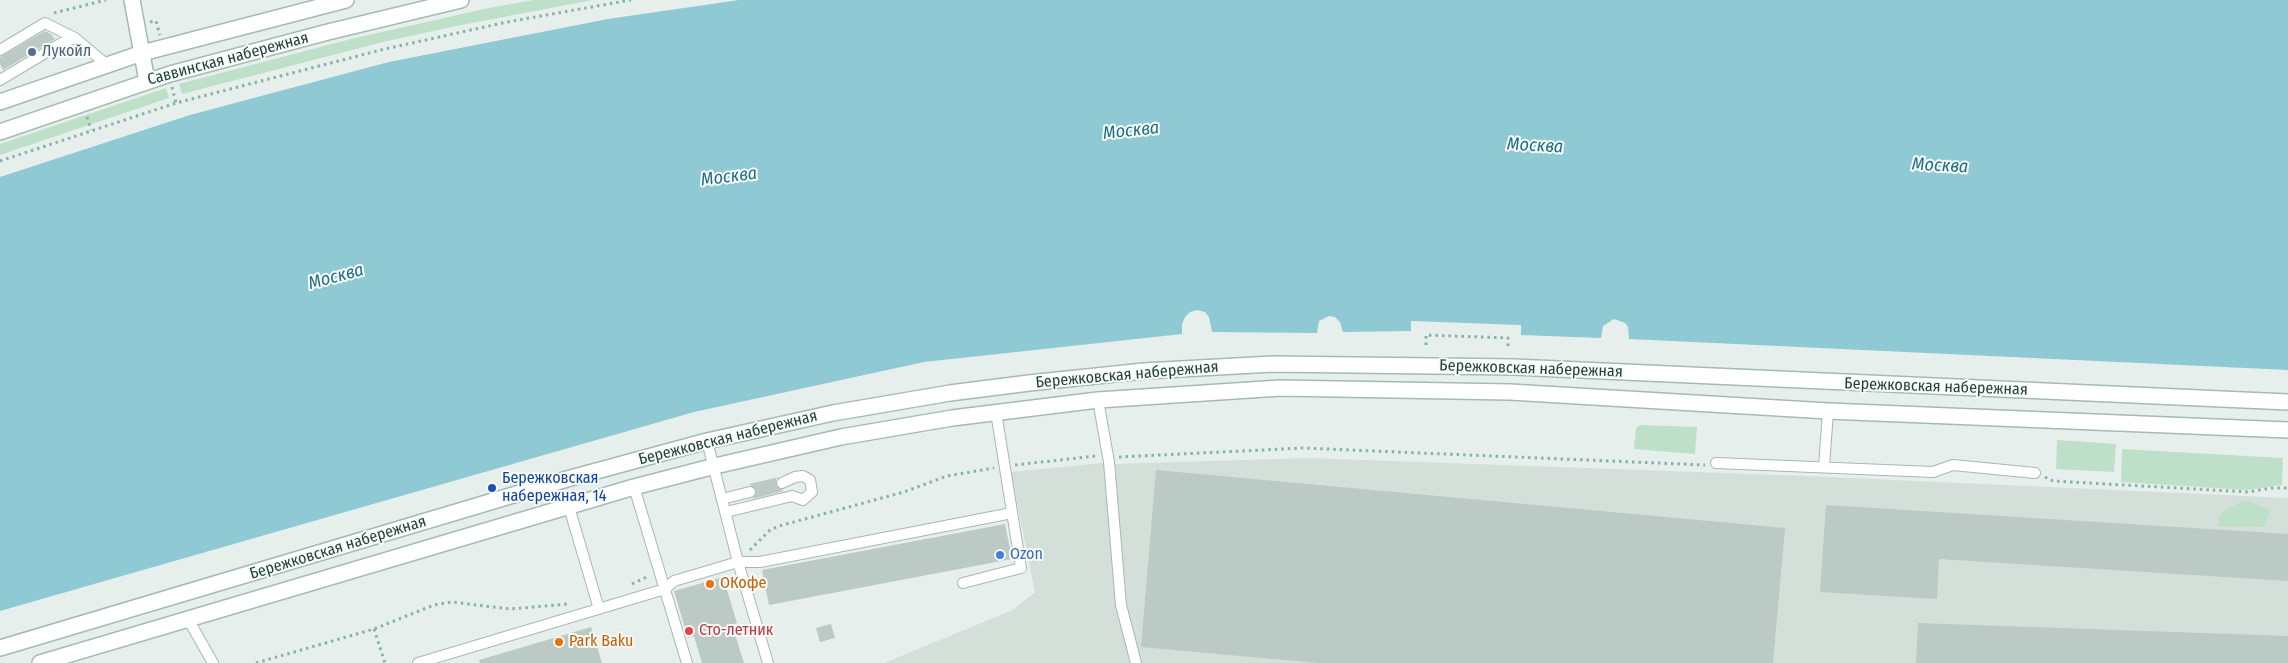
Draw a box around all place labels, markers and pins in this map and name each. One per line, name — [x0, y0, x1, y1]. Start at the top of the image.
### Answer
place label: Лукойл — [42, 42, 91, 62]
marker: Лукойл — [26, 46, 38, 58]
place label: Бережковская набережная, 14 — [502, 469, 606, 507]
marker: Бережковская набережная, 14 — [486, 482, 498, 494]
place label: Ozon — [1010, 545, 1043, 565]
marker: Ozon — [994, 549, 1006, 561]
place label: ОКофе — [720, 574, 766, 594]
marker: ОКофе — [704, 578, 716, 590]
place label: Сто-летник — [699, 621, 773, 641]
marker: Сто-летник — [683, 625, 695, 637]
place label: Park Baku — [569, 632, 633, 652]
marker: Park Baku — [553, 636, 565, 648]

